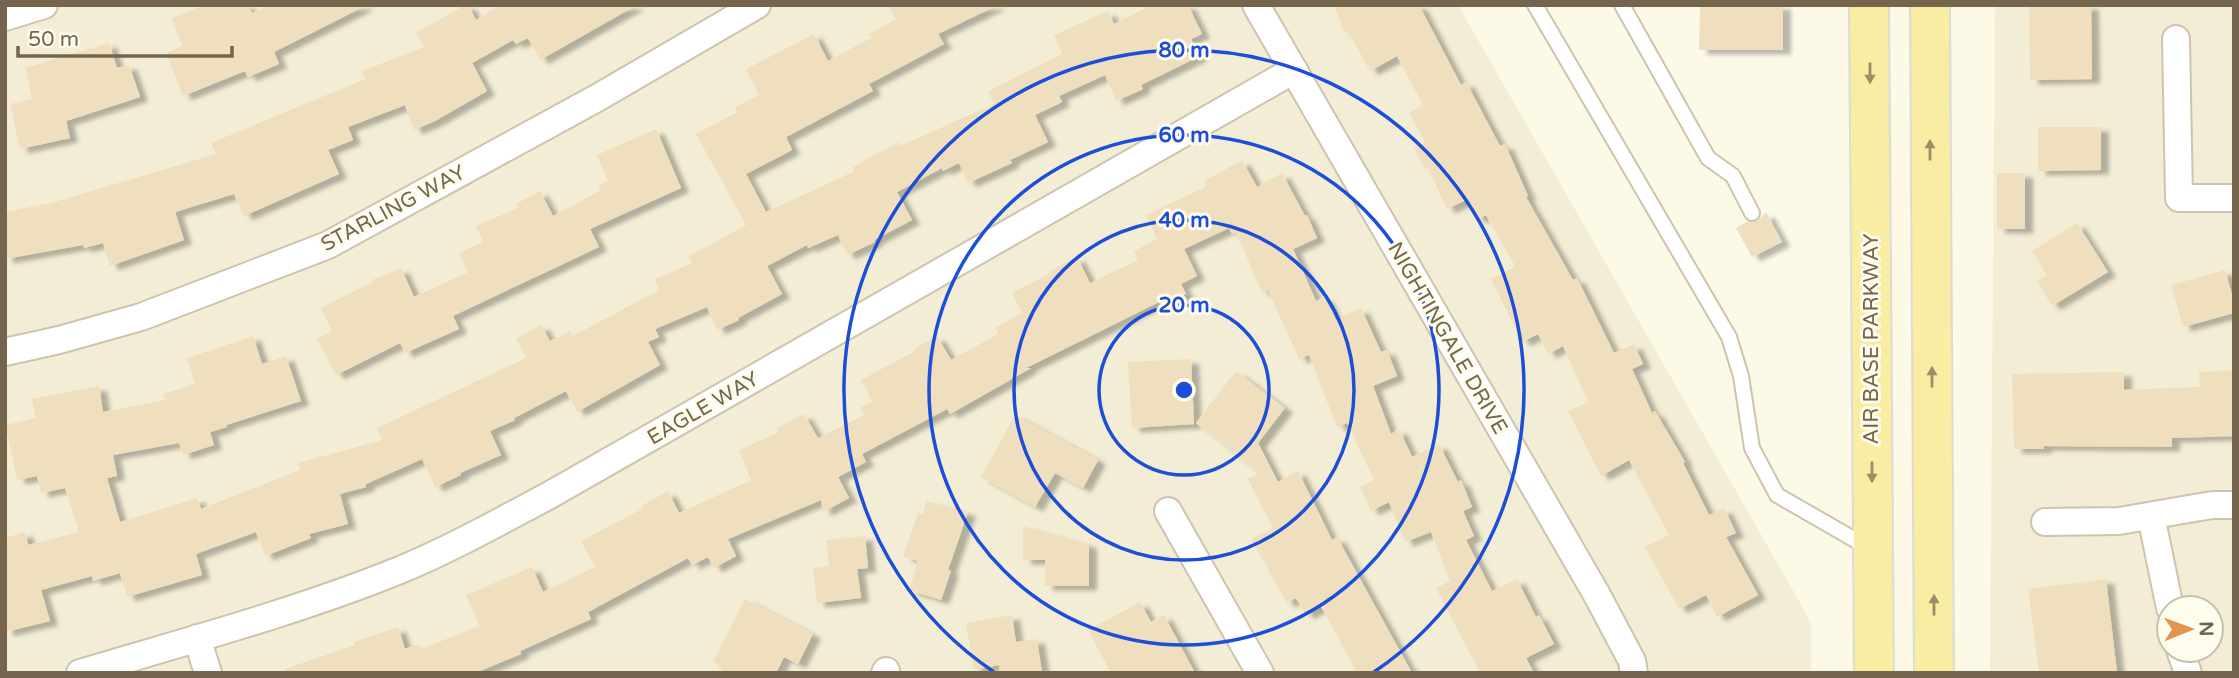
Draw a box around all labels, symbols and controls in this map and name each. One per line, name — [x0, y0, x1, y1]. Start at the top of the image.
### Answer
scale bar — [18, 14, 231, 58]
text: 50 m — [28, 27, 79, 52]
text: 80 m — [1158, 38, 1210, 63]
one-way arrow — [1864, 63, 1875, 85]
text: 60 m — [1158, 123, 1210, 148]
one-way arrow — [1925, 138, 1936, 160]
street label: STARLING WAY — [317, 160, 470, 257]
text: 40 m — [1158, 208, 1210, 233]
street label: AIR BASE PARKWAY — [1859, 233, 1884, 445]
street label: NIGHTINGALE DRIVE — [1382, 238, 1513, 439]
text: 20 m — [1158, 293, 1210, 318]
street label: EAGLE WAY — [643, 366, 763, 450]
one-way arrow — [1926, 366, 1938, 388]
centre of rings — [1172, 378, 1196, 402]
one-way arrow — [1867, 462, 1878, 484]
one-way arrow — [1928, 593, 1939, 615]
north arrow — [2155, 594, 2225, 664]
text: N — [2195, 621, 2217, 637]

